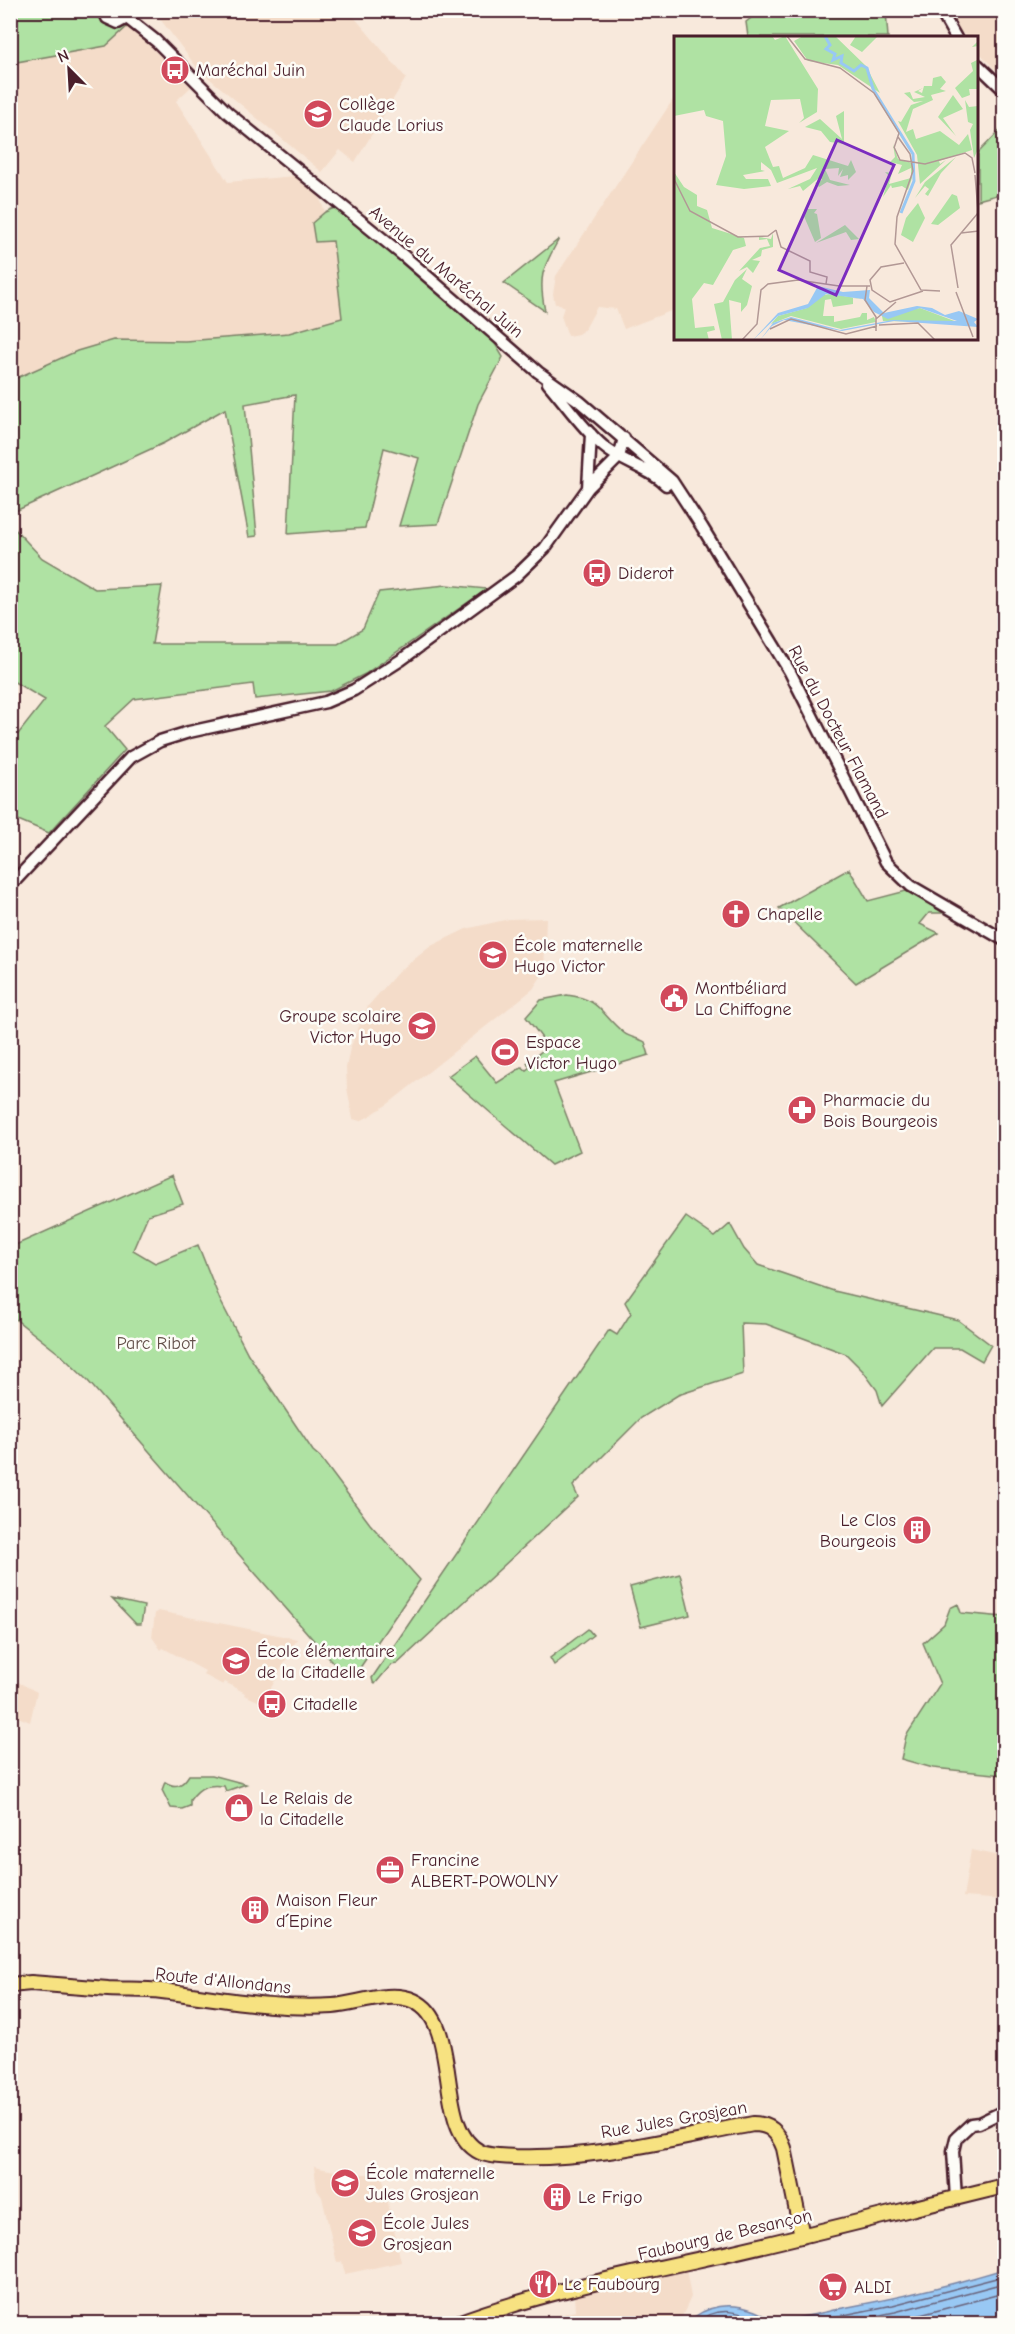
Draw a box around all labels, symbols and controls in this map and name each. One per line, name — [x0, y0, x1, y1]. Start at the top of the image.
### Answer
inset map — [674, 36, 979, 340]
north arrow — [39, 39, 99, 99]
text: N — [55, 46, 72, 67]
bus stop icon: Maréchal Juin — [159, 54, 191, 86]
place label: Maréchal Juin — [196, 60, 305, 81]
place label: Collège Claude Lorius — [339, 94, 443, 136]
school or university icon: Collège Claude Lorius — [302, 98, 334, 130]
street label: Avenue du Maréchal Juin — [365, 201, 527, 343]
bus stop icon: Diderot — [581, 557, 613, 589]
place label: Diderot — [618, 563, 674, 584]
street label: Rue du Docteur Flamand — [784, 642, 892, 822]
church icon: Chapelle — [720, 898, 752, 930]
place label: Chapelle — [757, 904, 822, 925]
place label: École maternelle Hugo Victor — [514, 934, 643, 977]
school or university icon: École maternelle Hugo Victor — [477, 939, 509, 971]
place label: Montbéliard La Chiffogne — [695, 978, 792, 1020]
public building icon: Montbéliard La Chiffogne — [658, 982, 690, 1014]
place label: Groupe scolaire Victor Hugo — [279, 1006, 401, 1048]
school or university icon: Groupe scolaire Victor Hugo — [406, 1010, 438, 1042]
place label: Espace Victor Hugo — [526, 1032, 617, 1074]
sports icon: Espace Victor Hugo — [489, 1036, 521, 1068]
place label: Pharmacie du Bois Bourgeois — [823, 1090, 937, 1132]
pharmacy icon: Pharmacie du Bois Bourgeois — [786, 1094, 818, 1126]
park label: Parc Ribot — [117, 1333, 196, 1354]
place label: Le Clos Bourgeois — [820, 1510, 896, 1552]
building icon: Le Clos Bourgeois — [901, 1514, 933, 1546]
place label: École élémentaire de la Citadelle — [257, 1640, 395, 1683]
school or university icon: École élémentaire de la Citadelle — [220, 1645, 252, 1677]
bus stop icon: Citadelle — [256, 1688, 288, 1720]
place label: Citadelle — [293, 1694, 358, 1715]
place label: Le Relais de la Citadelle — [260, 1788, 353, 1830]
shop icon: Le Relais de la Citadelle — [223, 1792, 255, 1824]
place label: Francine ALBERT-POWOLNY — [411, 1850, 558, 1892]
office icon: Francine ALBERT-POWOLNY — [374, 1854, 406, 1886]
place label: Maison Fleur d´Epine — [276, 1890, 378, 1932]
building icon: Maison Fleur d´Epine — [239, 1894, 271, 1926]
street label: Route d'Allondans — [154, 1963, 292, 1999]
street label: Rue Jules Grosjean — [599, 2097, 749, 2143]
place label: École maternelle Jules Grosjean — [366, 2162, 495, 2205]
school or university icon: École maternelle Jules Grosjean — [329, 2167, 361, 2199]
building icon: Le Frigo — [541, 2181, 573, 2213]
place label: Le Frigo — [578, 2187, 642, 2208]
street label: Faubourg de Besançon — [636, 2205, 814, 2265]
place label: École Jules Grosjean — [383, 2212, 469, 2255]
school or university icon: École Jules Grosjean — [346, 2217, 378, 2249]
restaurant icon: Le Faubourg — [527, 2268, 559, 2300]
supermarket icon: ALDI — [817, 2271, 849, 2303]
place label: Le Faubourg — [564, 2274, 660, 2295]
place label: ALDI — [854, 2277, 891, 2298]

